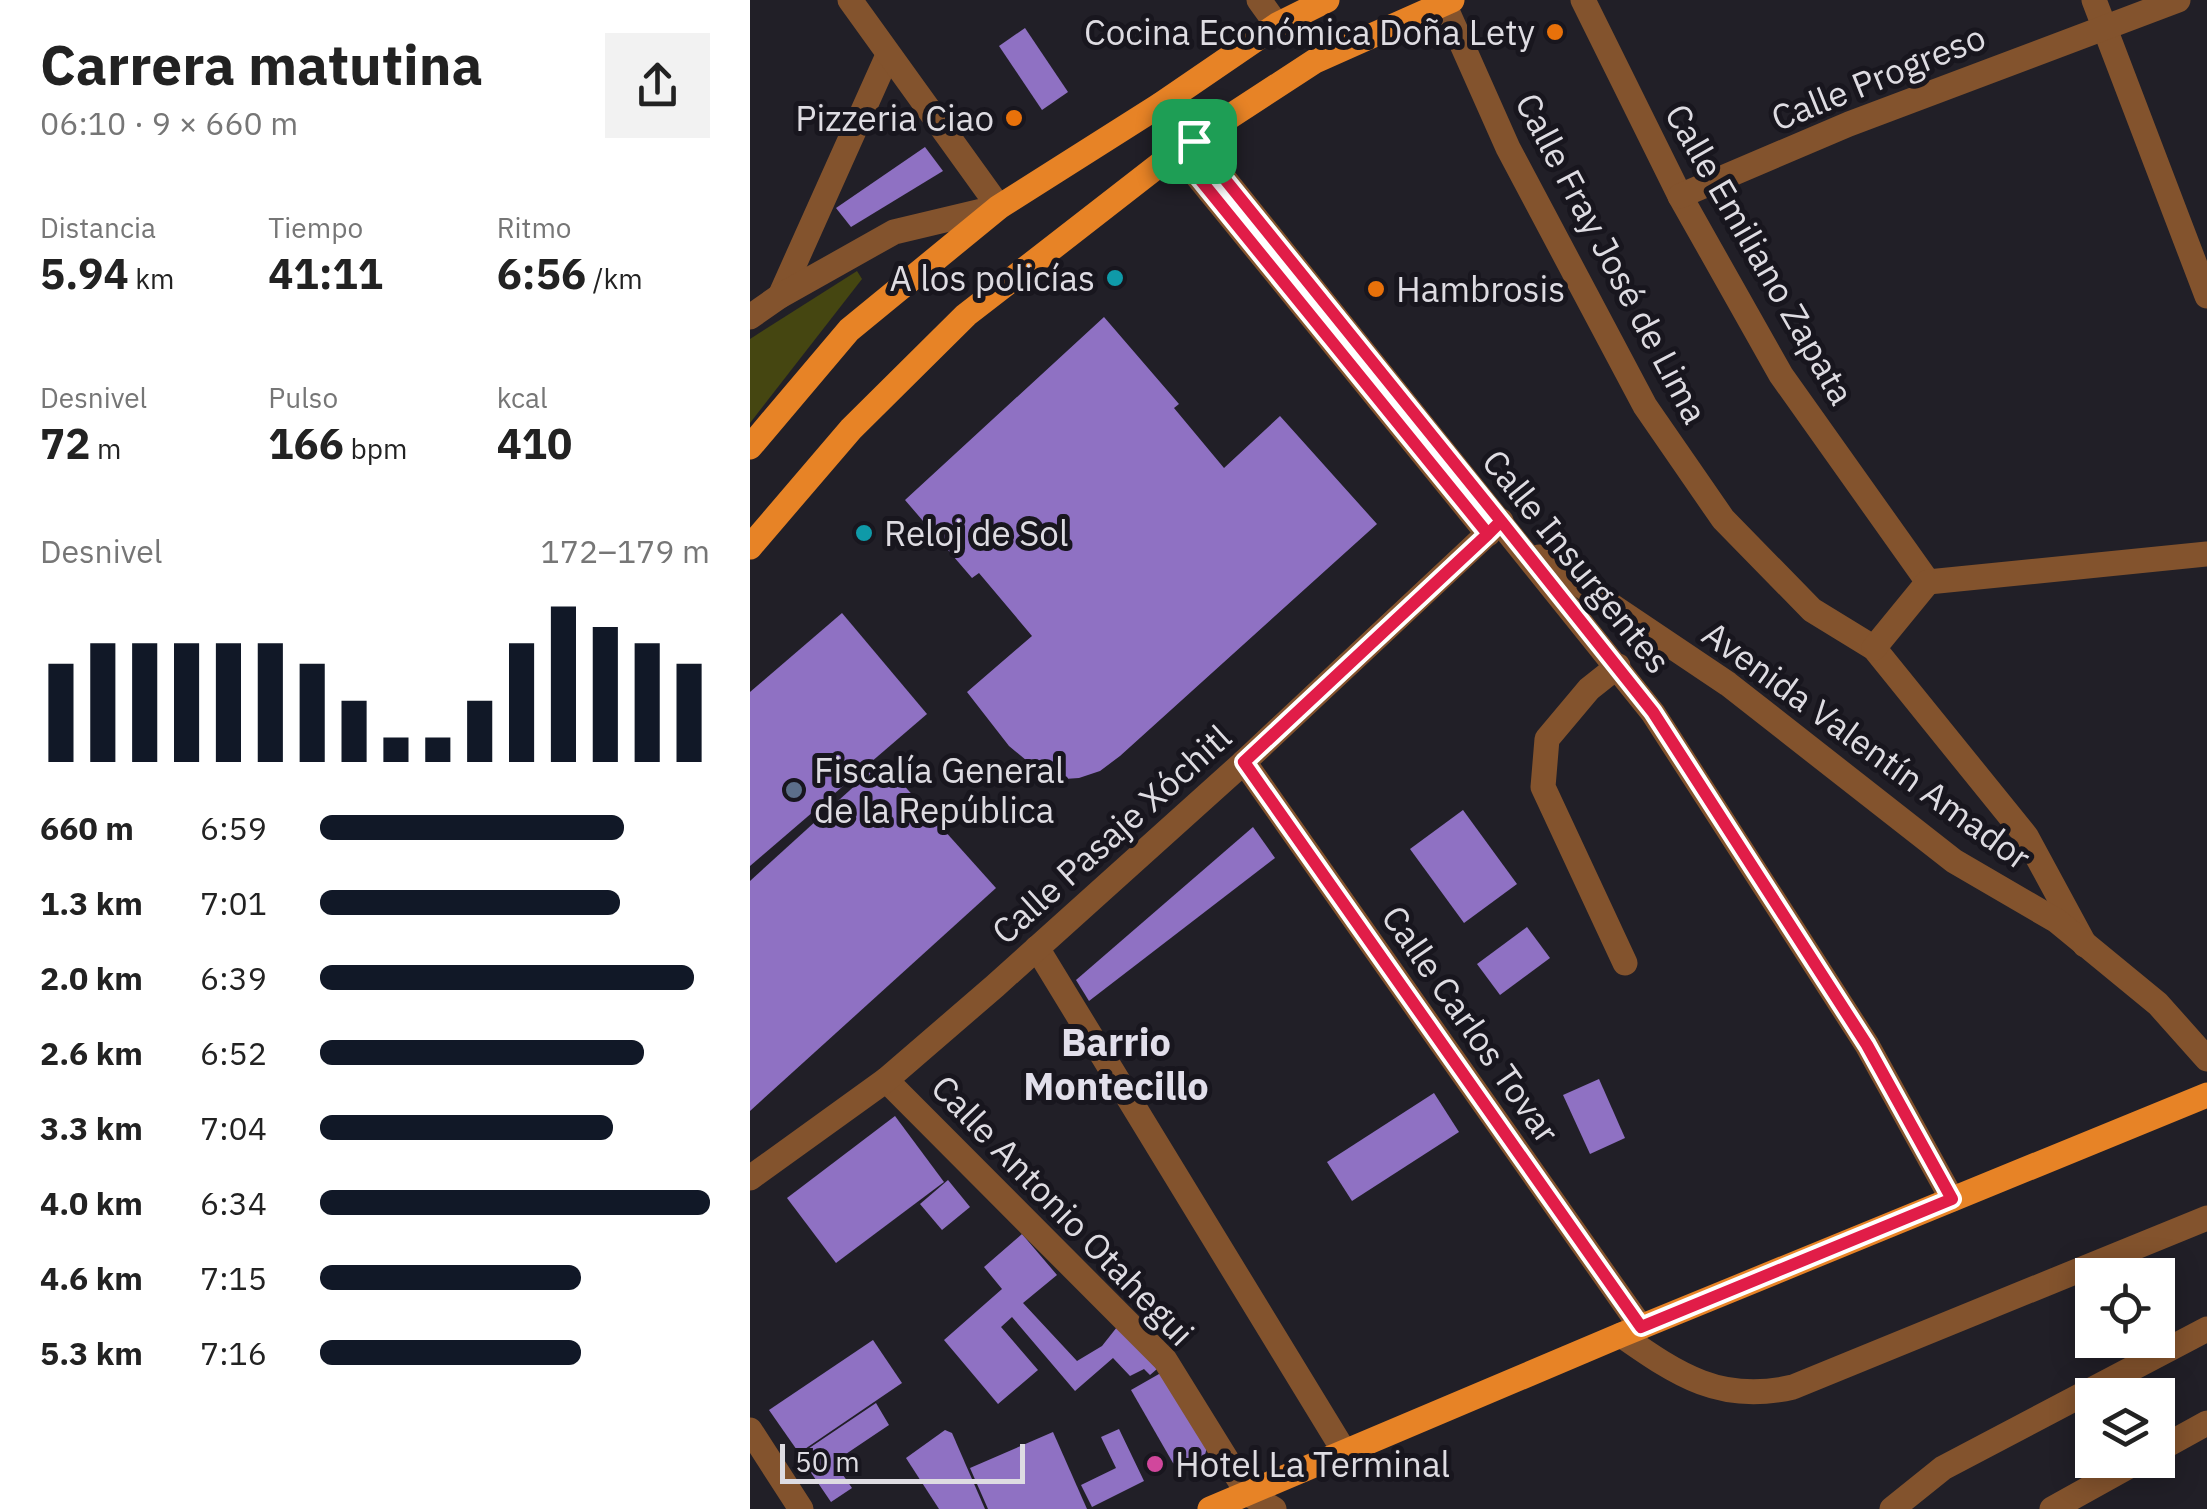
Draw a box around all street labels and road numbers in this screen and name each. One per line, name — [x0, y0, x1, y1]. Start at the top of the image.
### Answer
street label: Calle Progreso — [1764, 13, 1992, 141]
street label: Calle Fray José de Lima — [1505, 85, 1719, 431]
street label: Calle Emiliano Zapata — [1655, 95, 1865, 413]
street label: Calle Insurgentes — [1472, 440, 1682, 682]
street label: Avenida Valentín Amador — [1694, 610, 2040, 880]
street label: Calle Pasaje Xóchitl — [982, 714, 1240, 954]
street label: Calle Carlos Tovar — [1372, 896, 1570, 1152]
street label: Calle Antonio Otahegui — [922, 1065, 1204, 1355]

